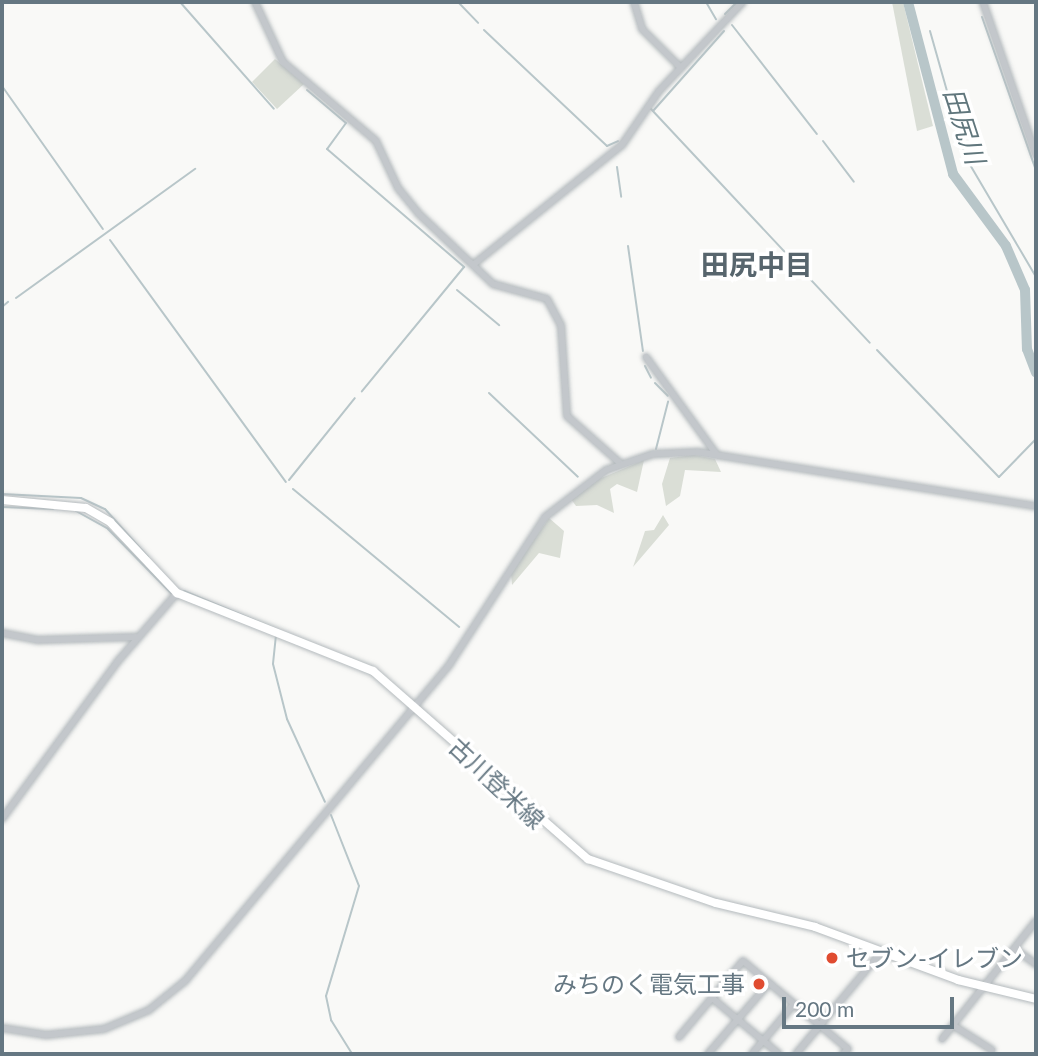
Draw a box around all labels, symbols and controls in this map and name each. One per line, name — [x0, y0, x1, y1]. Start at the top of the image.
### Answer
water label: 田尻川 — [937, 84, 991, 168]
district label: 田尻中目 — [701, 247, 813, 281]
street label: 古川登米線 — [443, 732, 551, 834]
place label: セブン-イレブン — [846, 944, 1023, 972]
marker: セブン-イレブン — [824, 950, 840, 966]
place label: みちのく電気工事 — [553, 970, 745, 998]
marker: みちのく電気工事 — [751, 976, 767, 992]
scale bar — [786, 982, 958, 1026]
text: 200 m — [795, 996, 854, 1021]

